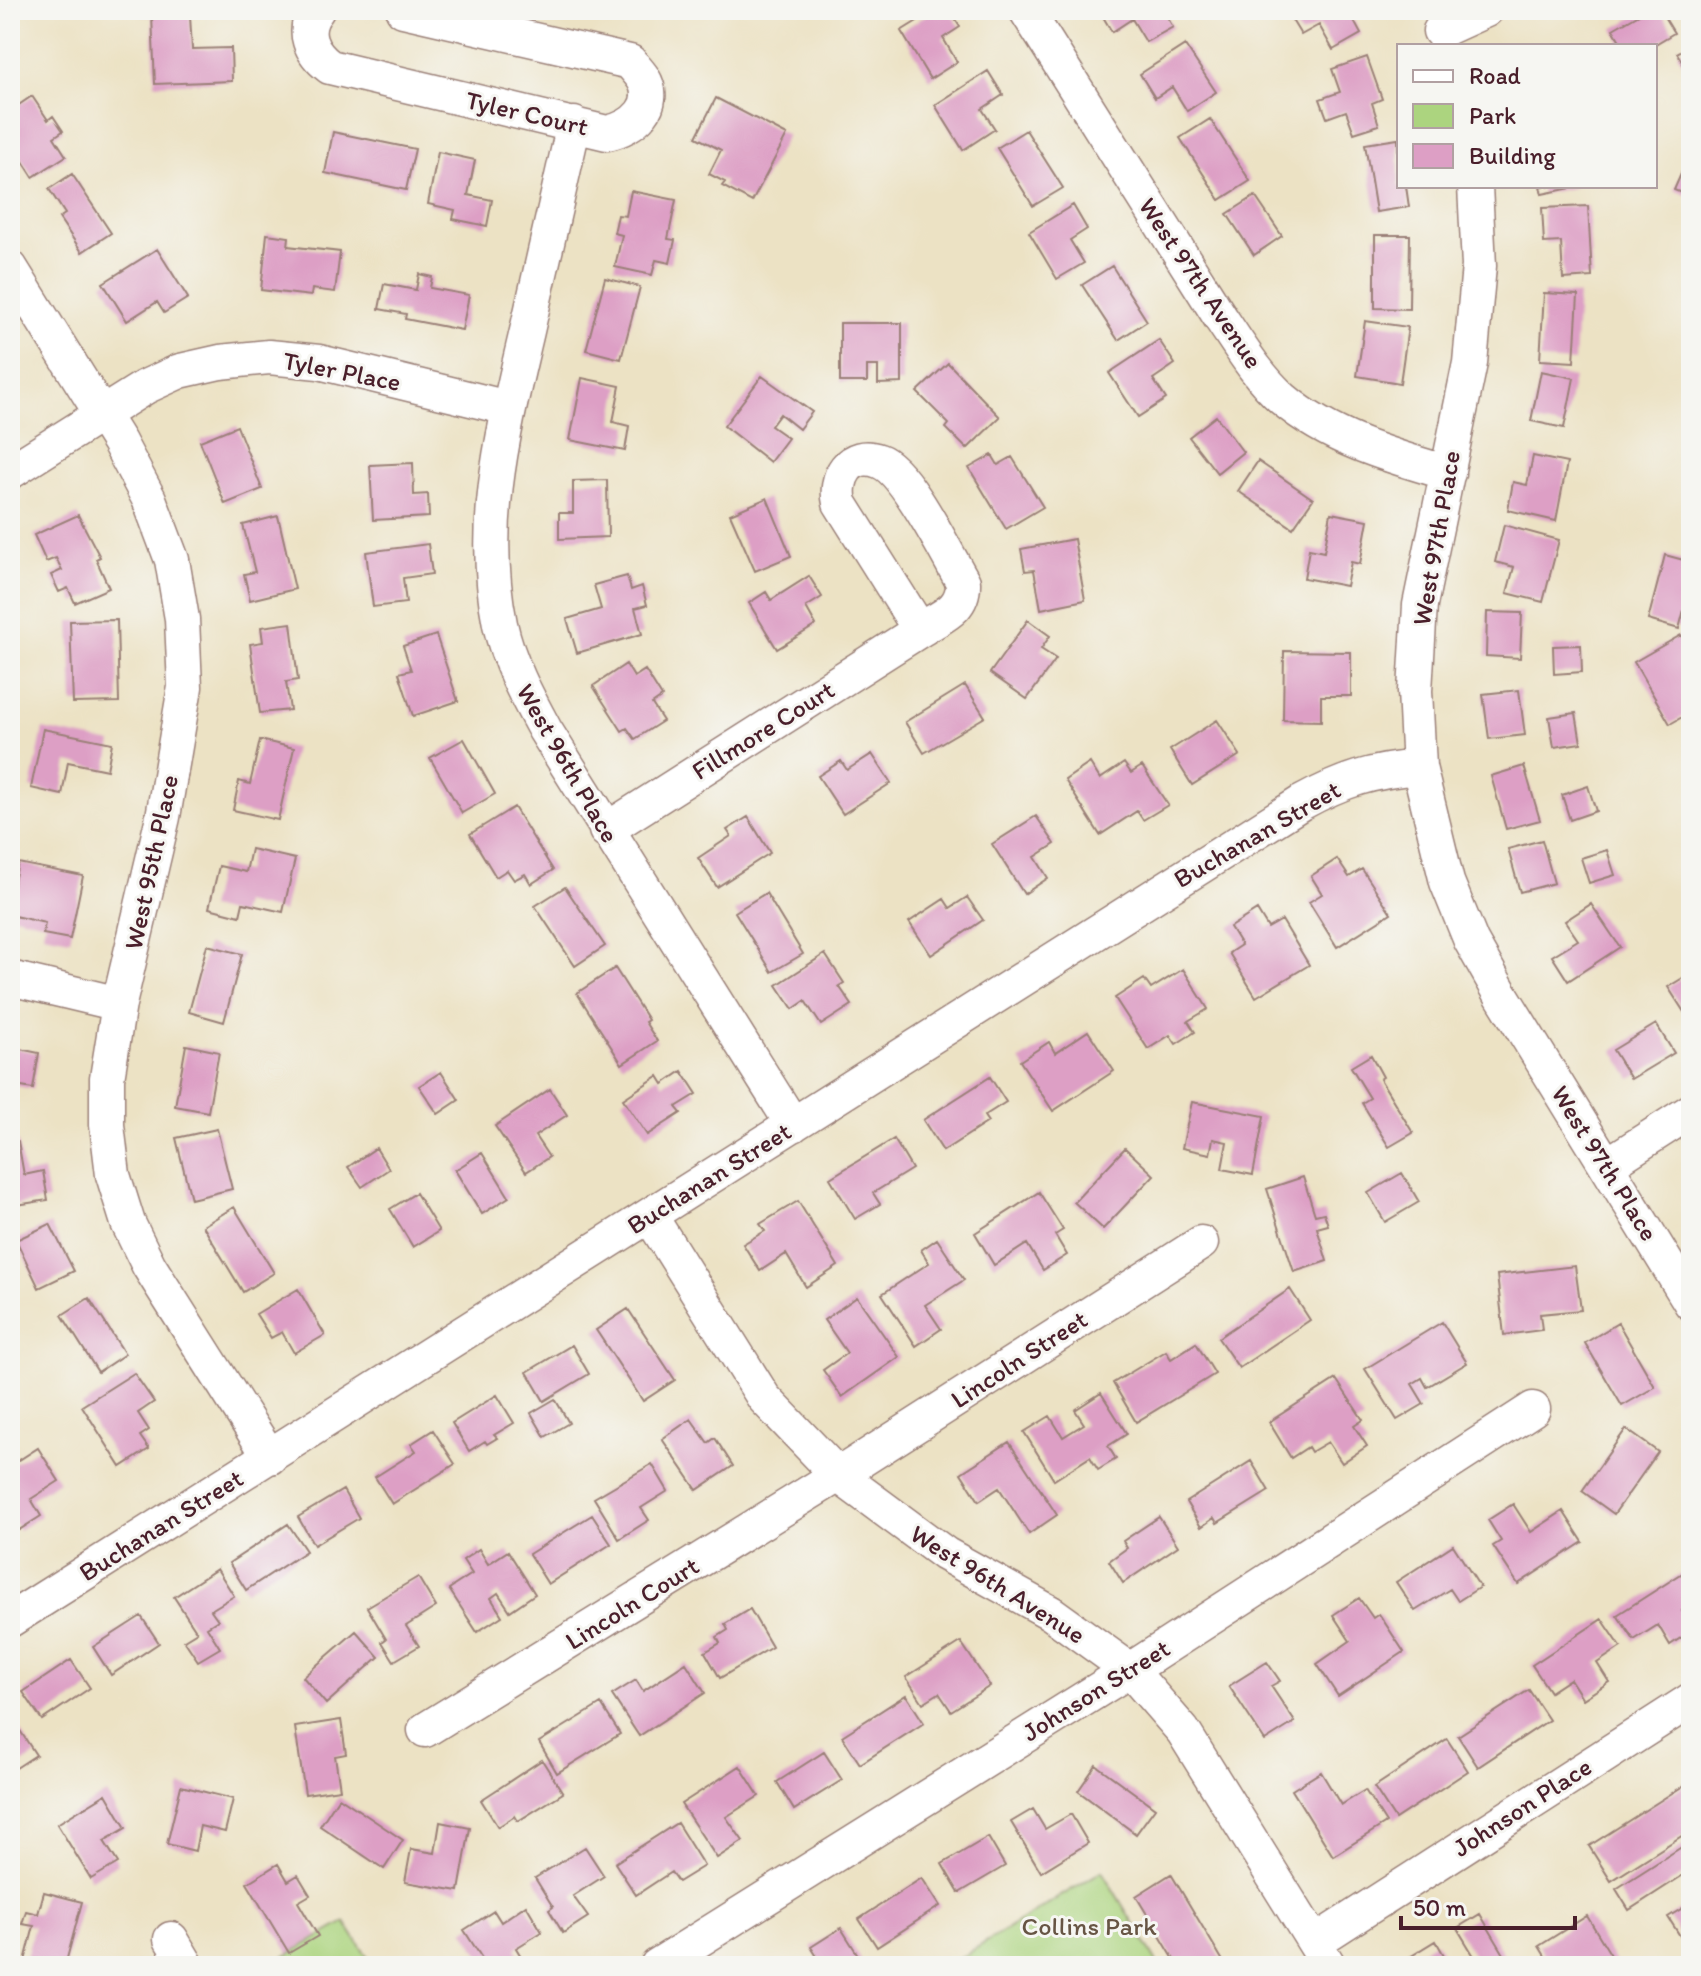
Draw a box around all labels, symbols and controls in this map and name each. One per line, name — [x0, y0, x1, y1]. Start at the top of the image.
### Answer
legend — [1397, 44, 1657, 188]
text: Road — [1469, 61, 1521, 90]
street label: Tyler Court — [463, 83, 592, 143]
text: Park — [1469, 101, 1516, 130]
text: Building — [1469, 141, 1556, 170]
street label: West 97th Avenue — [1132, 191, 1270, 375]
street label: Tyler Place — [280, 344, 404, 398]
street label: West 97th Place — [1405, 448, 1467, 628]
street label: Fillmore Court — [686, 673, 840, 787]
street label: West 96th Place — [510, 678, 626, 848]
street label: West 95th Place — [117, 772, 185, 952]
street label: Buchanan Street — [1168, 773, 1346, 895]
street label: West 97th Place — [1544, 1079, 1666, 1247]
street label: Buchanan Street — [621, 1115, 797, 1241]
street label: Lincoln Street — [945, 1303, 1094, 1415]
street label: Buchanan Street — [73, 1462, 249, 1588]
street label: West 96th Avenue — [905, 1517, 1091, 1651]
street label: Lincoln Court — [559, 1549, 705, 1657]
street label: Johnson Street — [1016, 1632, 1176, 1748]
street label: Johnson Place — [1447, 1750, 1597, 1864]
scale bar — [1401, 1880, 1575, 1930]
text: 50 m — [1413, 1893, 1466, 1922]
park label: Collins Park — [1021, 1910, 1157, 1942]

